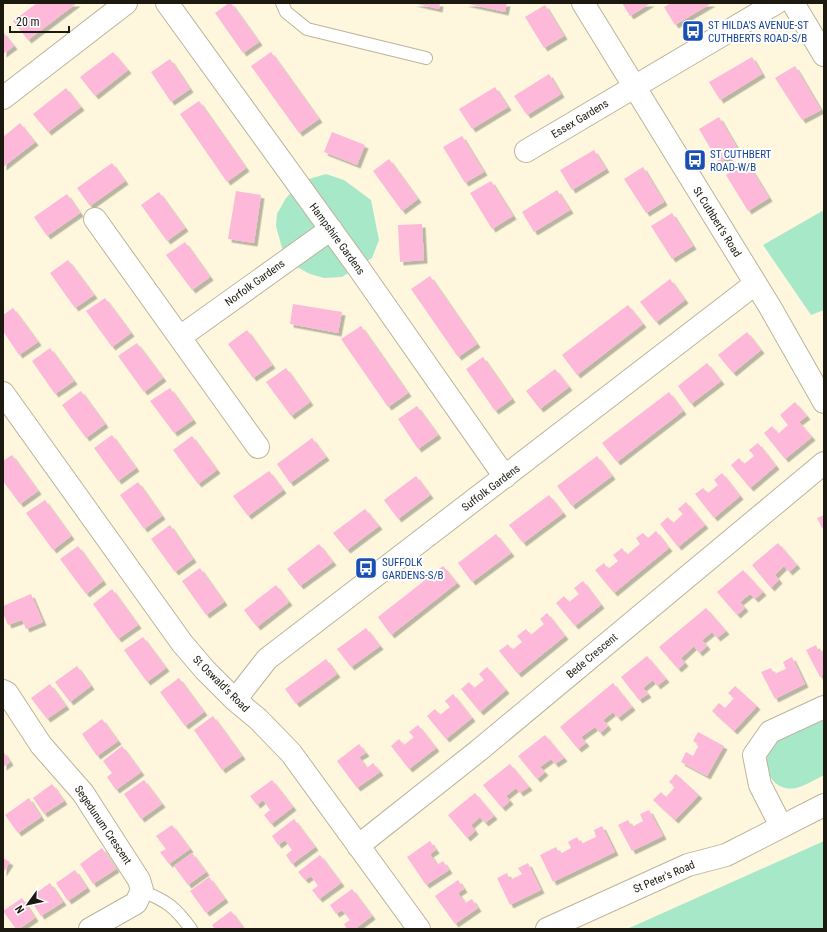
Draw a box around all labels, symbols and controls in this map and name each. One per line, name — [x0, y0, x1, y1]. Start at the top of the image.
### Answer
scale bar — [10, 8, 69, 34]
text: 20 m — [16, 15, 40, 29]
bus stop icon: ST HILDA'S AVENUE-ST CUTHBERTS ROAD-S/B — [680, 18, 706, 44]
place label: ST HILDA'S AVENUE-ST CUTHBERTS ROAD-S/B — [708, 19, 809, 45]
street label: Essex Gardens — [549, 97, 611, 141]
bus stop icon: ST CUTHBERT ROAD-W/B — [682, 147, 708, 173]
place label: ST CUTHBERT ROAD-W/B — [710, 148, 772, 174]
street label: St Cuthbert's Road — [690, 185, 744, 259]
street label: Hampshire Gardens — [307, 201, 367, 277]
street label: Norfolk Gardens — [223, 257, 287, 309]
street label: Suffolk Gardens — [459, 462, 523, 514]
bus stop icon: SUFFOLK GARDENS-S/B — [353, 555, 379, 581]
place label: SUFFOLK GARDENS-S/B — [382, 556, 443, 582]
street label: Bede Crescent — [564, 631, 620, 681]
street label: St Oswald's Road — [190, 653, 252, 715]
street label: Segedunum Crescent — [72, 783, 134, 867]
street label: St Peter's Road — [631, 858, 697, 896]
north arrow — [8, 884, 48, 924]
text: N — [13, 903, 27, 916]

